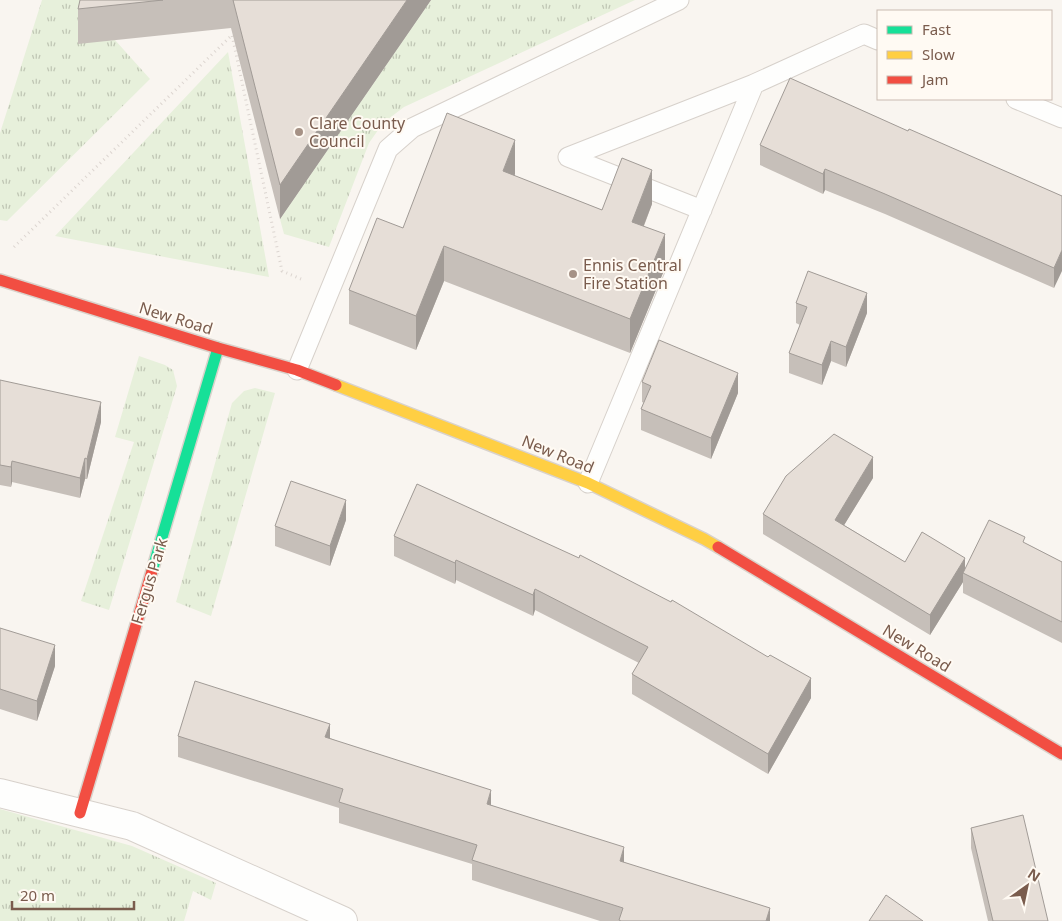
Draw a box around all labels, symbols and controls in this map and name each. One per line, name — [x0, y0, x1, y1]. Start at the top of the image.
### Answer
legend — [877, 10, 1052, 100]
text: Fast — [922, 19, 951, 39]
text: Slow — [922, 44, 955, 64]
text: Jam — [920, 69, 949, 89]
place label: Clare County Council — [309, 112, 406, 152]
marker: Clare County Council — [293, 126, 305, 138]
place label: Ennis Central Fire Station — [583, 254, 682, 294]
marker: Ennis Central Fire Station — [567, 268, 579, 280]
street label: New Road — [136, 296, 216, 340]
street label: New Road — [519, 430, 597, 478]
street label: Fergus Park — [125, 535, 173, 627]
street label: New Road — [879, 619, 955, 677]
north arrow — [1002, 861, 1052, 911]
text: N — [1024, 864, 1044, 886]
scale bar — [12, 878, 135, 910]
text: 20 m — [20, 885, 55, 905]

